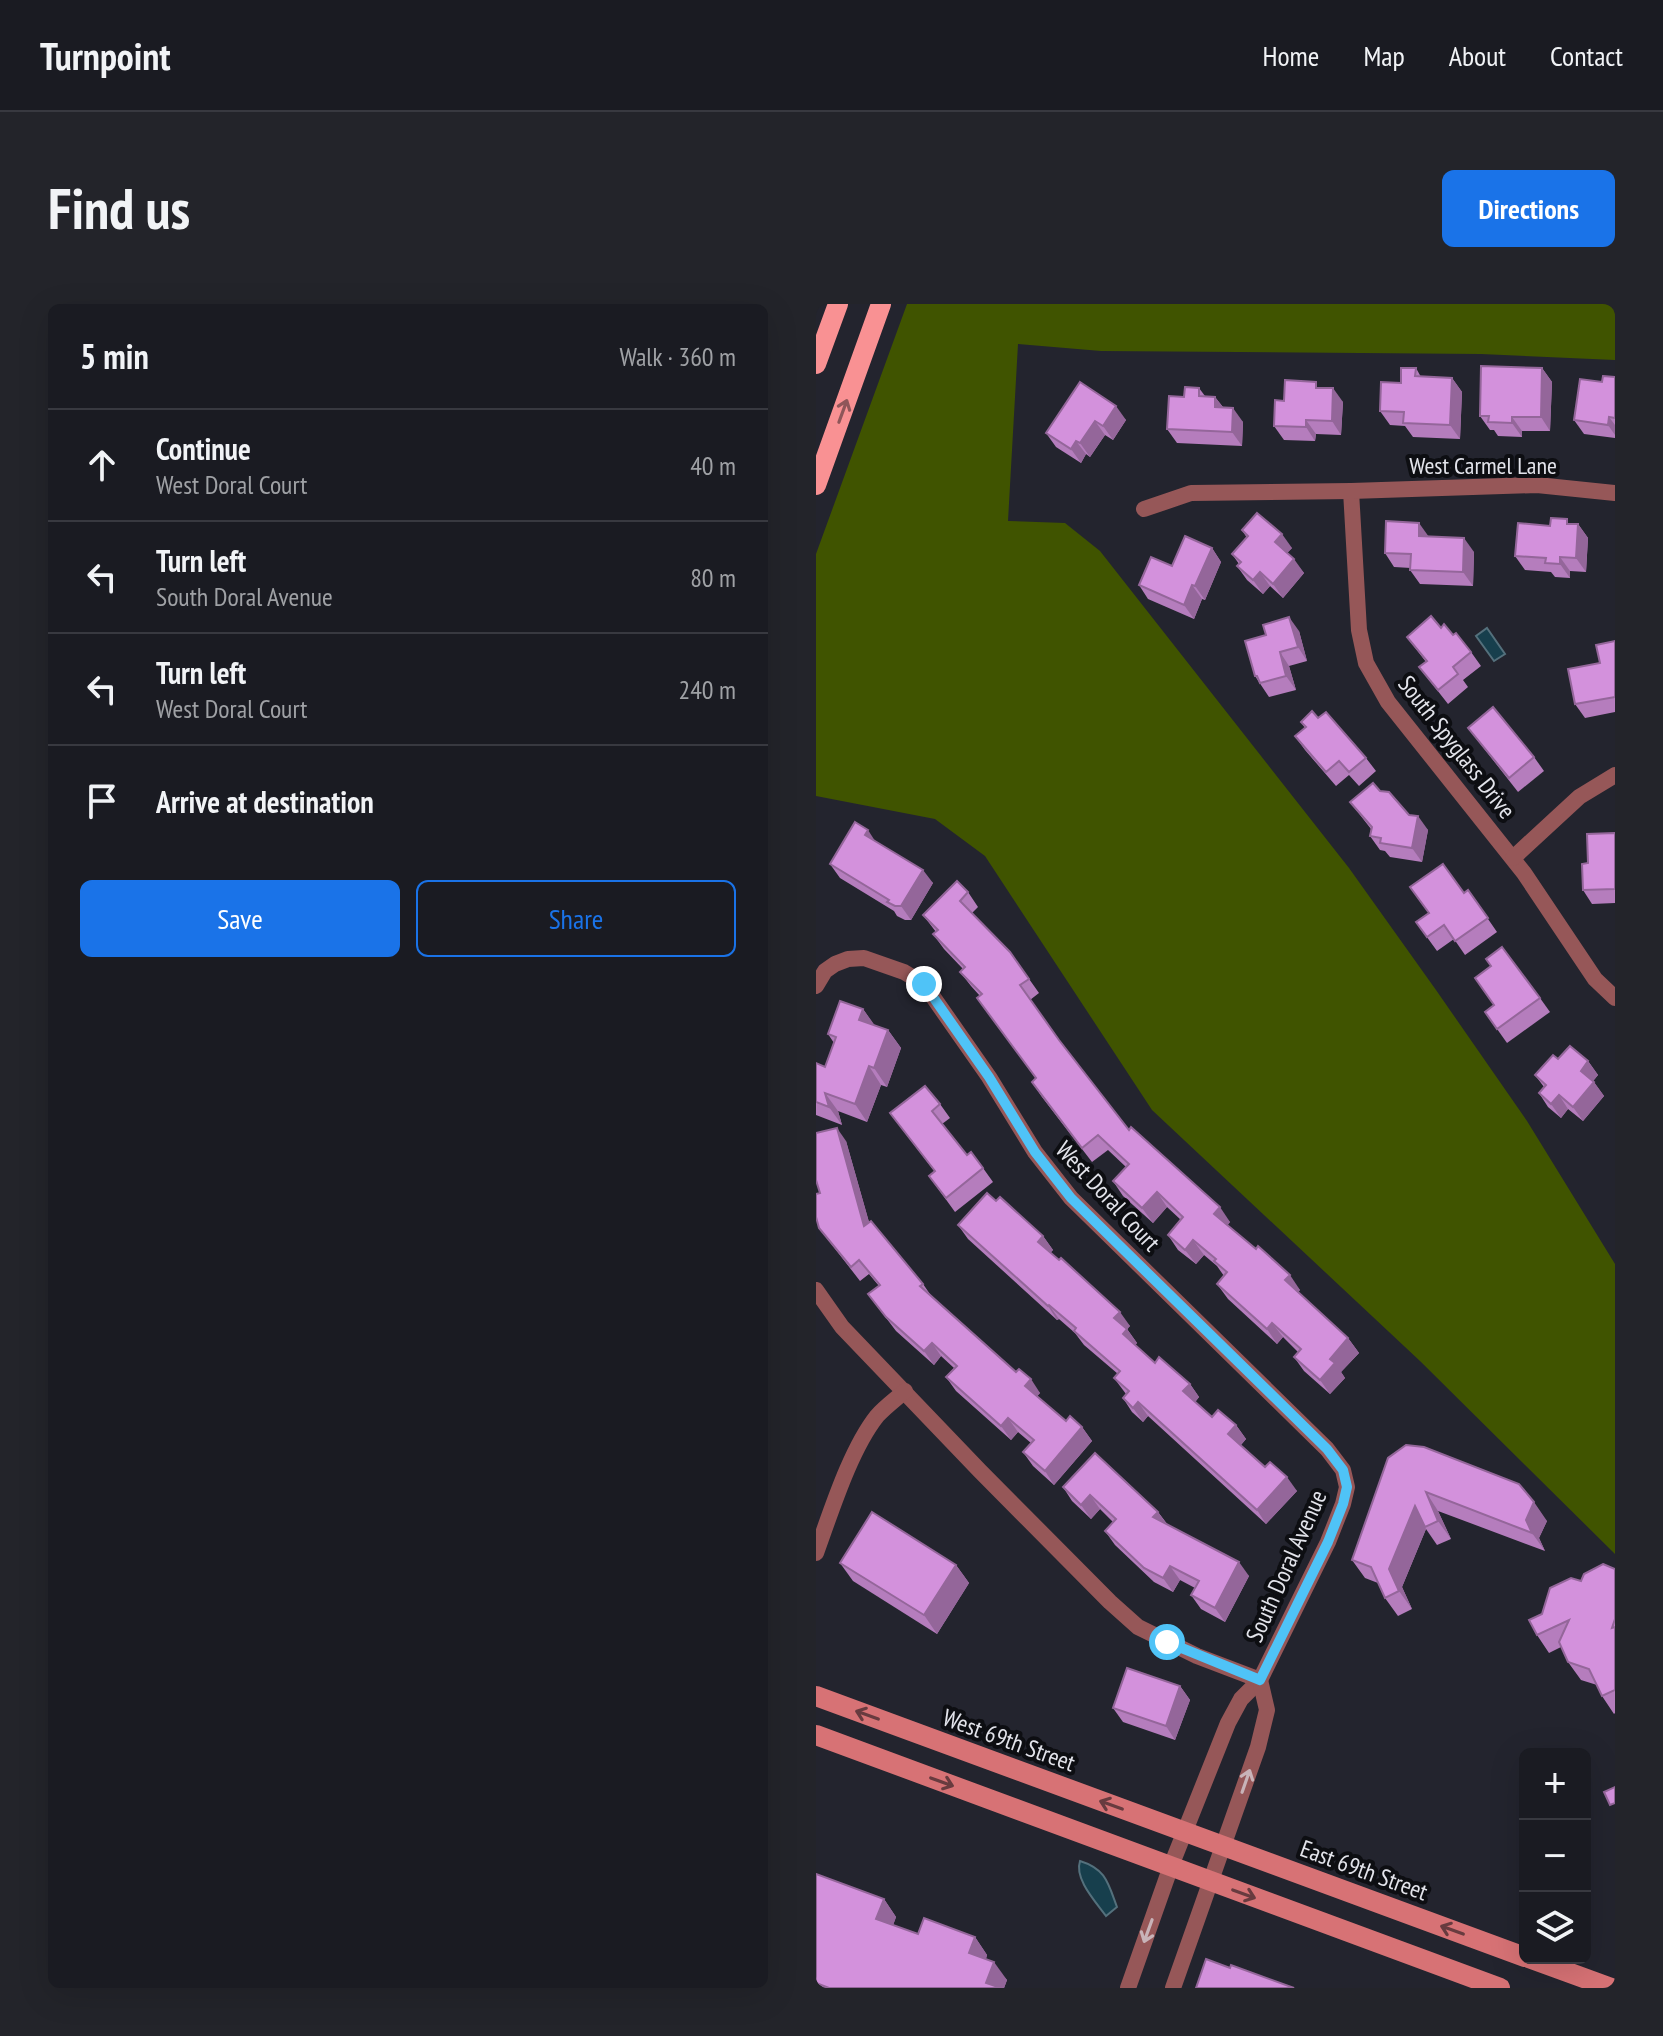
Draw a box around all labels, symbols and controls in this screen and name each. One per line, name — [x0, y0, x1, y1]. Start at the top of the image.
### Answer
text: Turnpoint — [40, 31, 170, 80]
text: Home — [1263, 37, 1319, 74]
text: Map — [1363, 37, 1405, 74]
text: About — [1449, 37, 1506, 74]
text: Contact — [1550, 37, 1623, 74]
button: Directions — [1442, 170, 1615, 247]
text: Find us — [48, 172, 190, 244]
text: 5 min — [80, 334, 149, 378]
text: Walk · 360 m — [619, 340, 736, 373]
one-way arrow — [836, 399, 851, 424]
text: Continue — [156, 429, 251, 468]
icon: ahead — [80, 443, 124, 487]
text: 40 m — [690, 449, 736, 482]
street label: West Carmel Lane — [1409, 450, 1557, 481]
text: West Doral Court — [156, 468, 307, 501]
text: Turn left — [156, 541, 246, 580]
icon: left — [80, 555, 124, 599]
text: 80 m — [690, 561, 736, 594]
text: South Doral Avenue — [156, 580, 333, 613]
text: Turn left — [156, 653, 246, 692]
icon: left — [80, 667, 124, 711]
street label: South Spyglass Drive — [1391, 669, 1523, 825]
text: 240 m — [678, 673, 736, 706]
text: West Doral Court — [156, 692, 307, 725]
icon: arrive — [80, 779, 124, 823]
text: Arrive at destination — [156, 782, 374, 821]
button: Save — [80, 880, 400, 957]
button: Share — [416, 880, 736, 957]
route end — [906, 966, 942, 1002]
street label: West Doral Court — [1049, 1134, 1167, 1258]
street label: South Doral Avenue — [1239, 1485, 1333, 1647]
route start — [1149, 1624, 1185, 1660]
street label: West 69th Street — [939, 1702, 1080, 1778]
one-way arrow — [855, 1707, 880, 1721]
map controls — [1519, 1748, 1591, 1964]
button: + — [1519, 1748, 1591, 1820]
one-way arrow — [1240, 1769, 1255, 1794]
one-way arrow — [929, 1775, 954, 1790]
one-way arrow — [1099, 1796, 1124, 1811]
button: − — [1519, 1820, 1591, 1892]
street label: East 69th Street — [1296, 1833, 1432, 1907]
one-way arrow — [1231, 1887, 1256, 1902]
button: layers — [1519, 1892, 1591, 1964]
one-way arrow — [1140, 1918, 1154, 1943]
one-way arrow — [1440, 1922, 1465, 1936]

